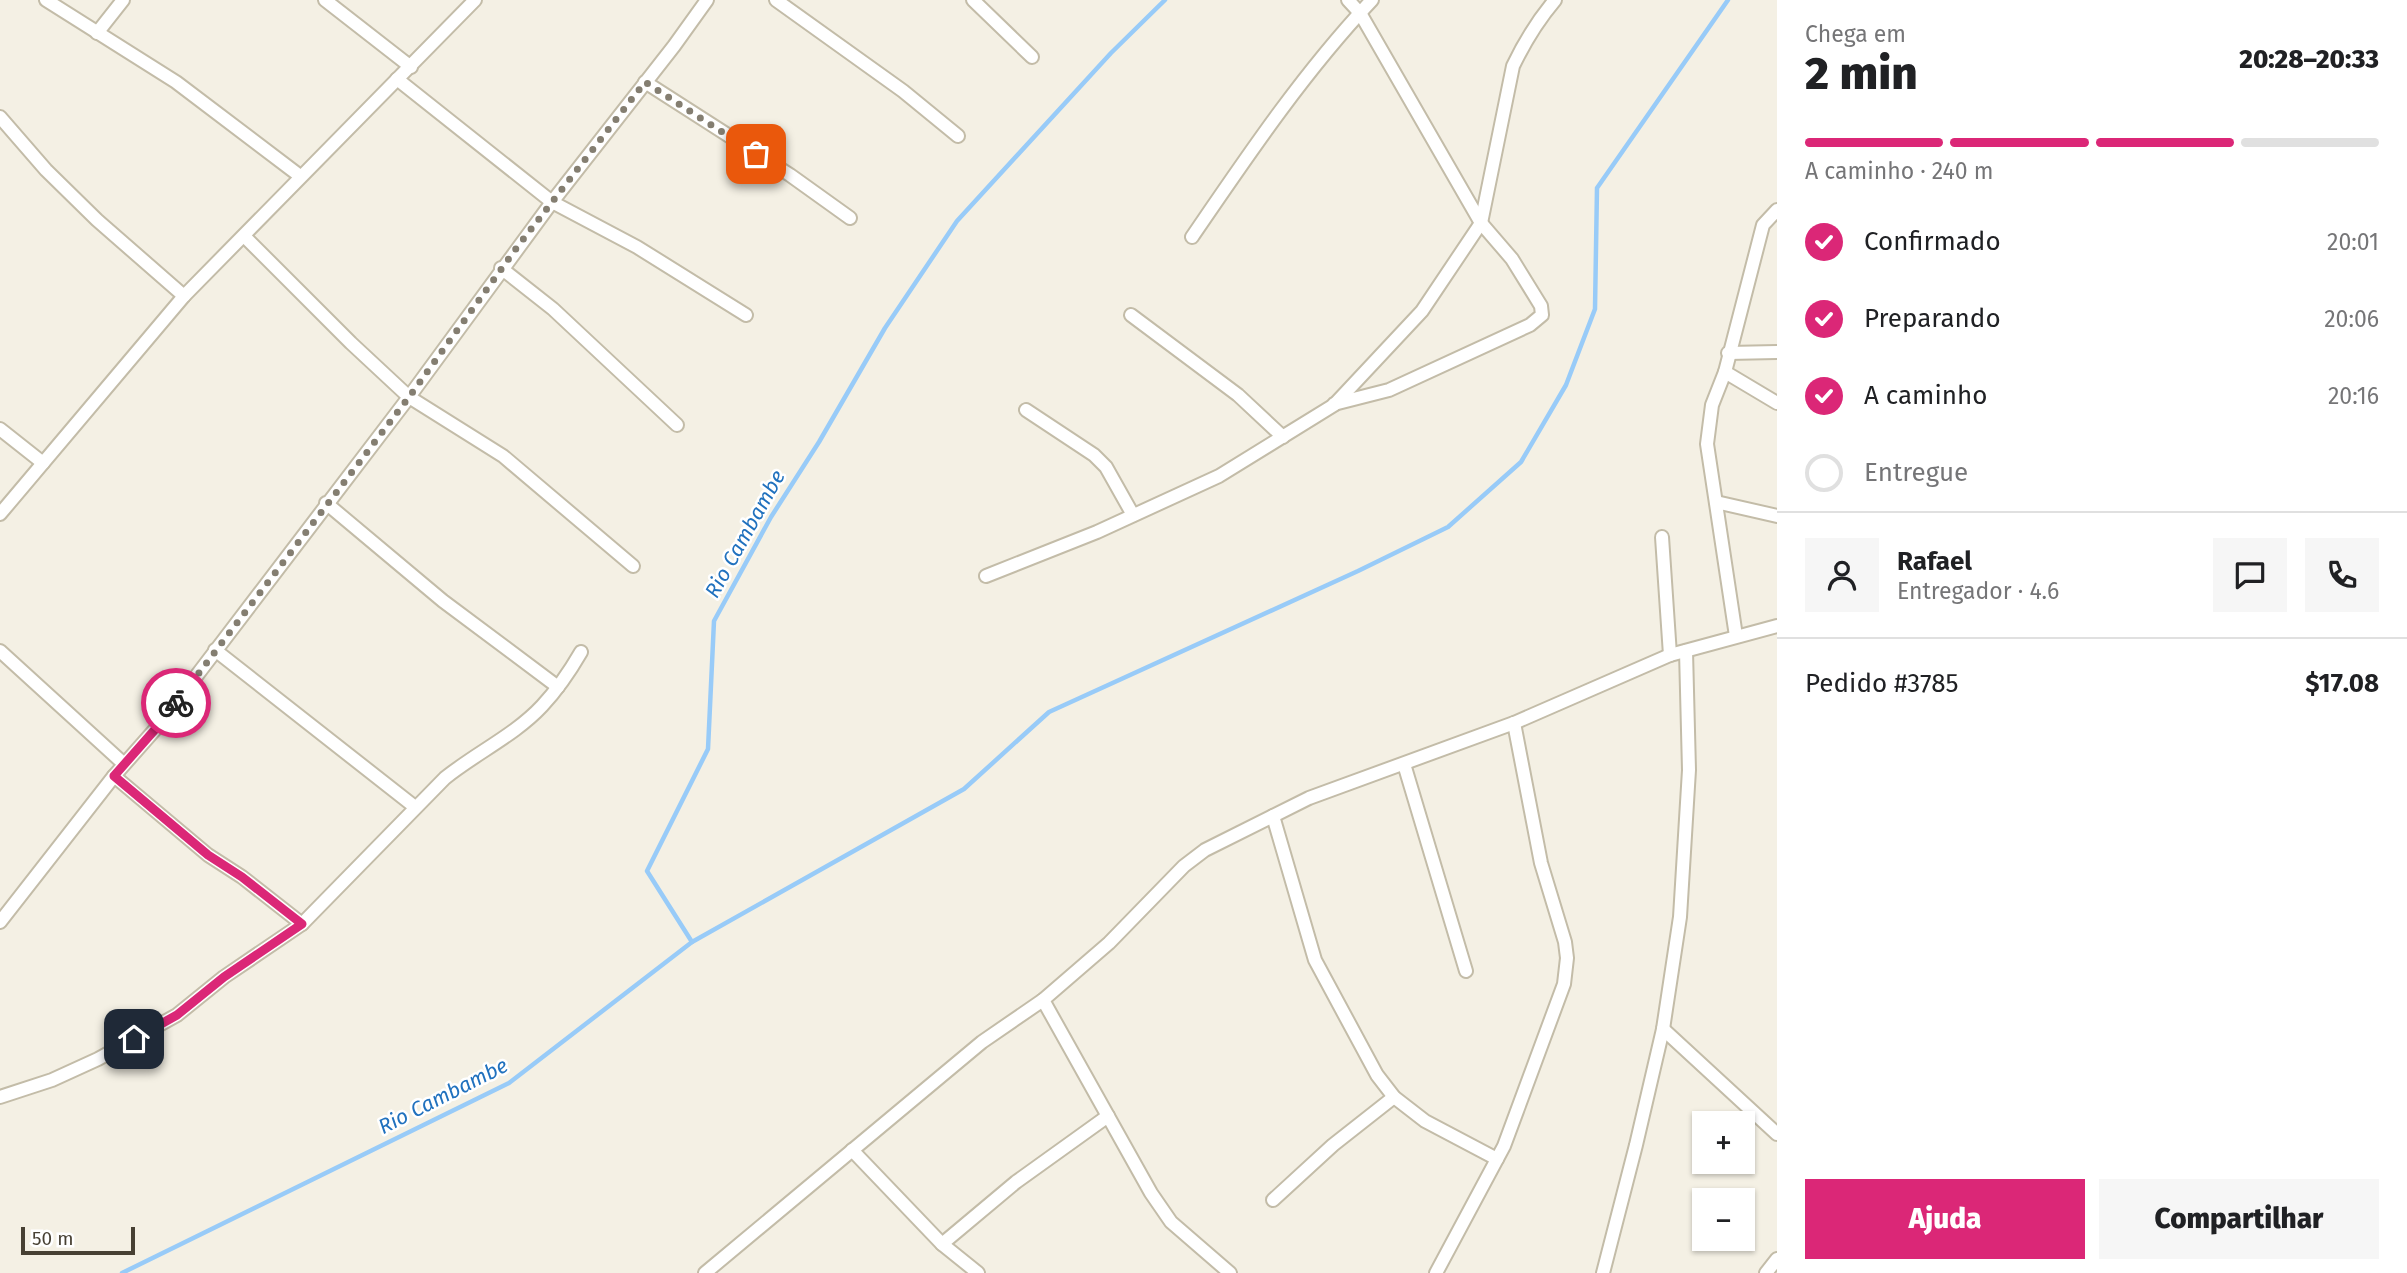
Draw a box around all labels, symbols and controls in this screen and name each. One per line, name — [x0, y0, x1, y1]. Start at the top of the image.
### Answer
text: Chega em — [1805, 20, 1906, 48]
text: 20:28–20:33 — [2239, 44, 2379, 75]
text: 2 min — [1805, 46, 1918, 101]
pin — [726, 124, 786, 184]
icon: bag — [737, 135, 775, 173]
text: A caminho · 240 m — [1805, 157, 1994, 185]
icon: check — [1805, 223, 1843, 261]
text: Confirmado — [1864, 226, 2001, 257]
text: 20:01 — [2327, 228, 2379, 256]
icon: check — [1805, 300, 1843, 338]
text: Preparando — [1864, 303, 2001, 334]
text: 20:06 — [2324, 305, 2379, 333]
icon: check — [1805, 377, 1843, 415]
text: A caminho — [1864, 380, 1987, 411]
text: 20:16 — [2328, 382, 2379, 410]
text: Entregue — [1864, 457, 1968, 488]
water label: Rio Cambambe — [699, 466, 791, 602]
button: person — [1805, 538, 1879, 612]
button: chat — [2213, 538, 2287, 612]
button: phone — [2305, 538, 2379, 612]
text: Rafael — [1897, 546, 1972, 577]
text: Entregador · 4.6 — [1897, 577, 2059, 605]
courier — [141, 668, 211, 738]
text: Pedido #3785 — [1805, 668, 1958, 699]
text: $17.08 — [2305, 668, 2379, 699]
icon: bike — [157, 684, 195, 722]
pin — [104, 1009, 164, 1069]
icon: home — [115, 1020, 153, 1058]
water label: Rio Cambambe — [374, 1052, 512, 1140]
map controls — [1692, 1111, 1755, 1251]
button: + — [1692, 1111, 1755, 1174]
button: Ajuda — [1805, 1179, 2085, 1259]
button: Compartilhar — [2099, 1179, 2379, 1259]
button: − — [1692, 1188, 1755, 1251]
scale bar — [21, 1224, 135, 1256]
text: 50 m — [32, 1227, 73, 1250]

